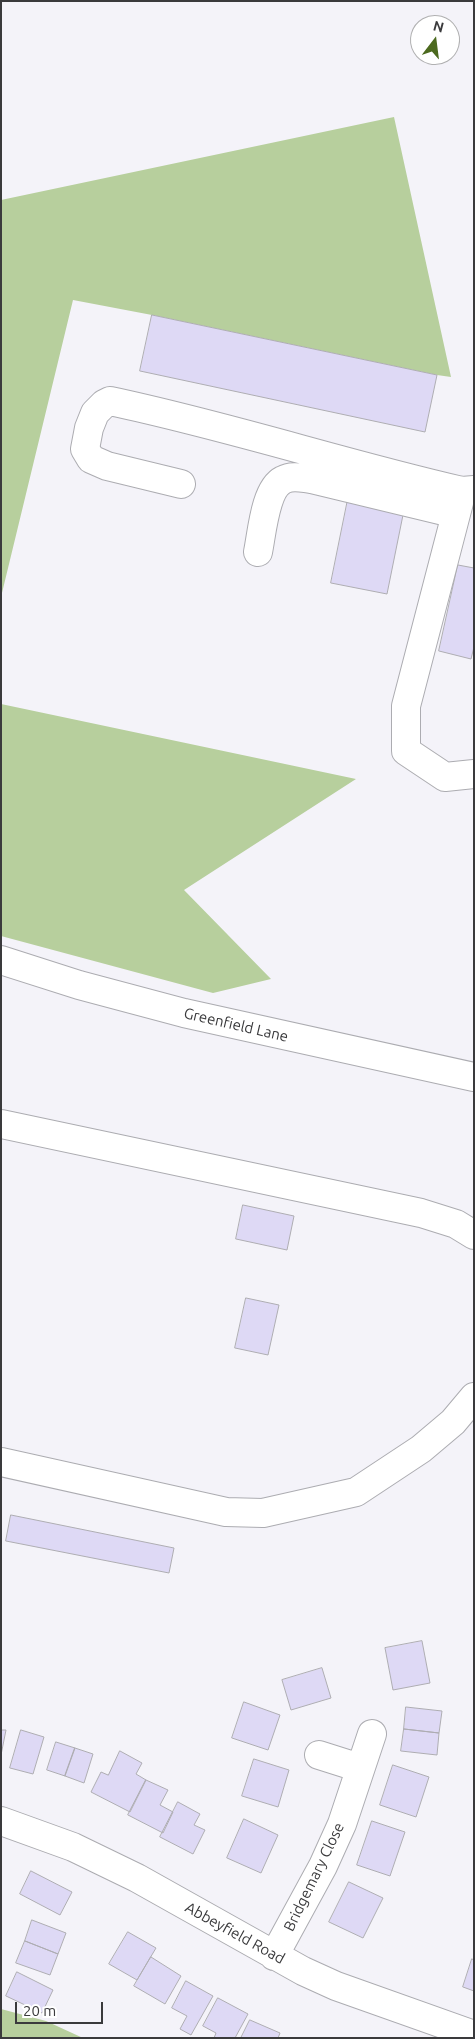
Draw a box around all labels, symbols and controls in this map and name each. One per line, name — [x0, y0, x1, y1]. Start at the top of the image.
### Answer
north arrow — [410, 15, 460, 65]
text: N — [431, 17, 446, 36]
street label: Greenfield Lane — [182, 1004, 290, 1046]
street label: Bridgemary Close — [280, 1820, 348, 1934]
street label: Abbeyfield Road — [182, 1898, 288, 1968]
scale bar — [18, 1992, 105, 2024]
text: 20 m — [23, 2002, 56, 2019]

